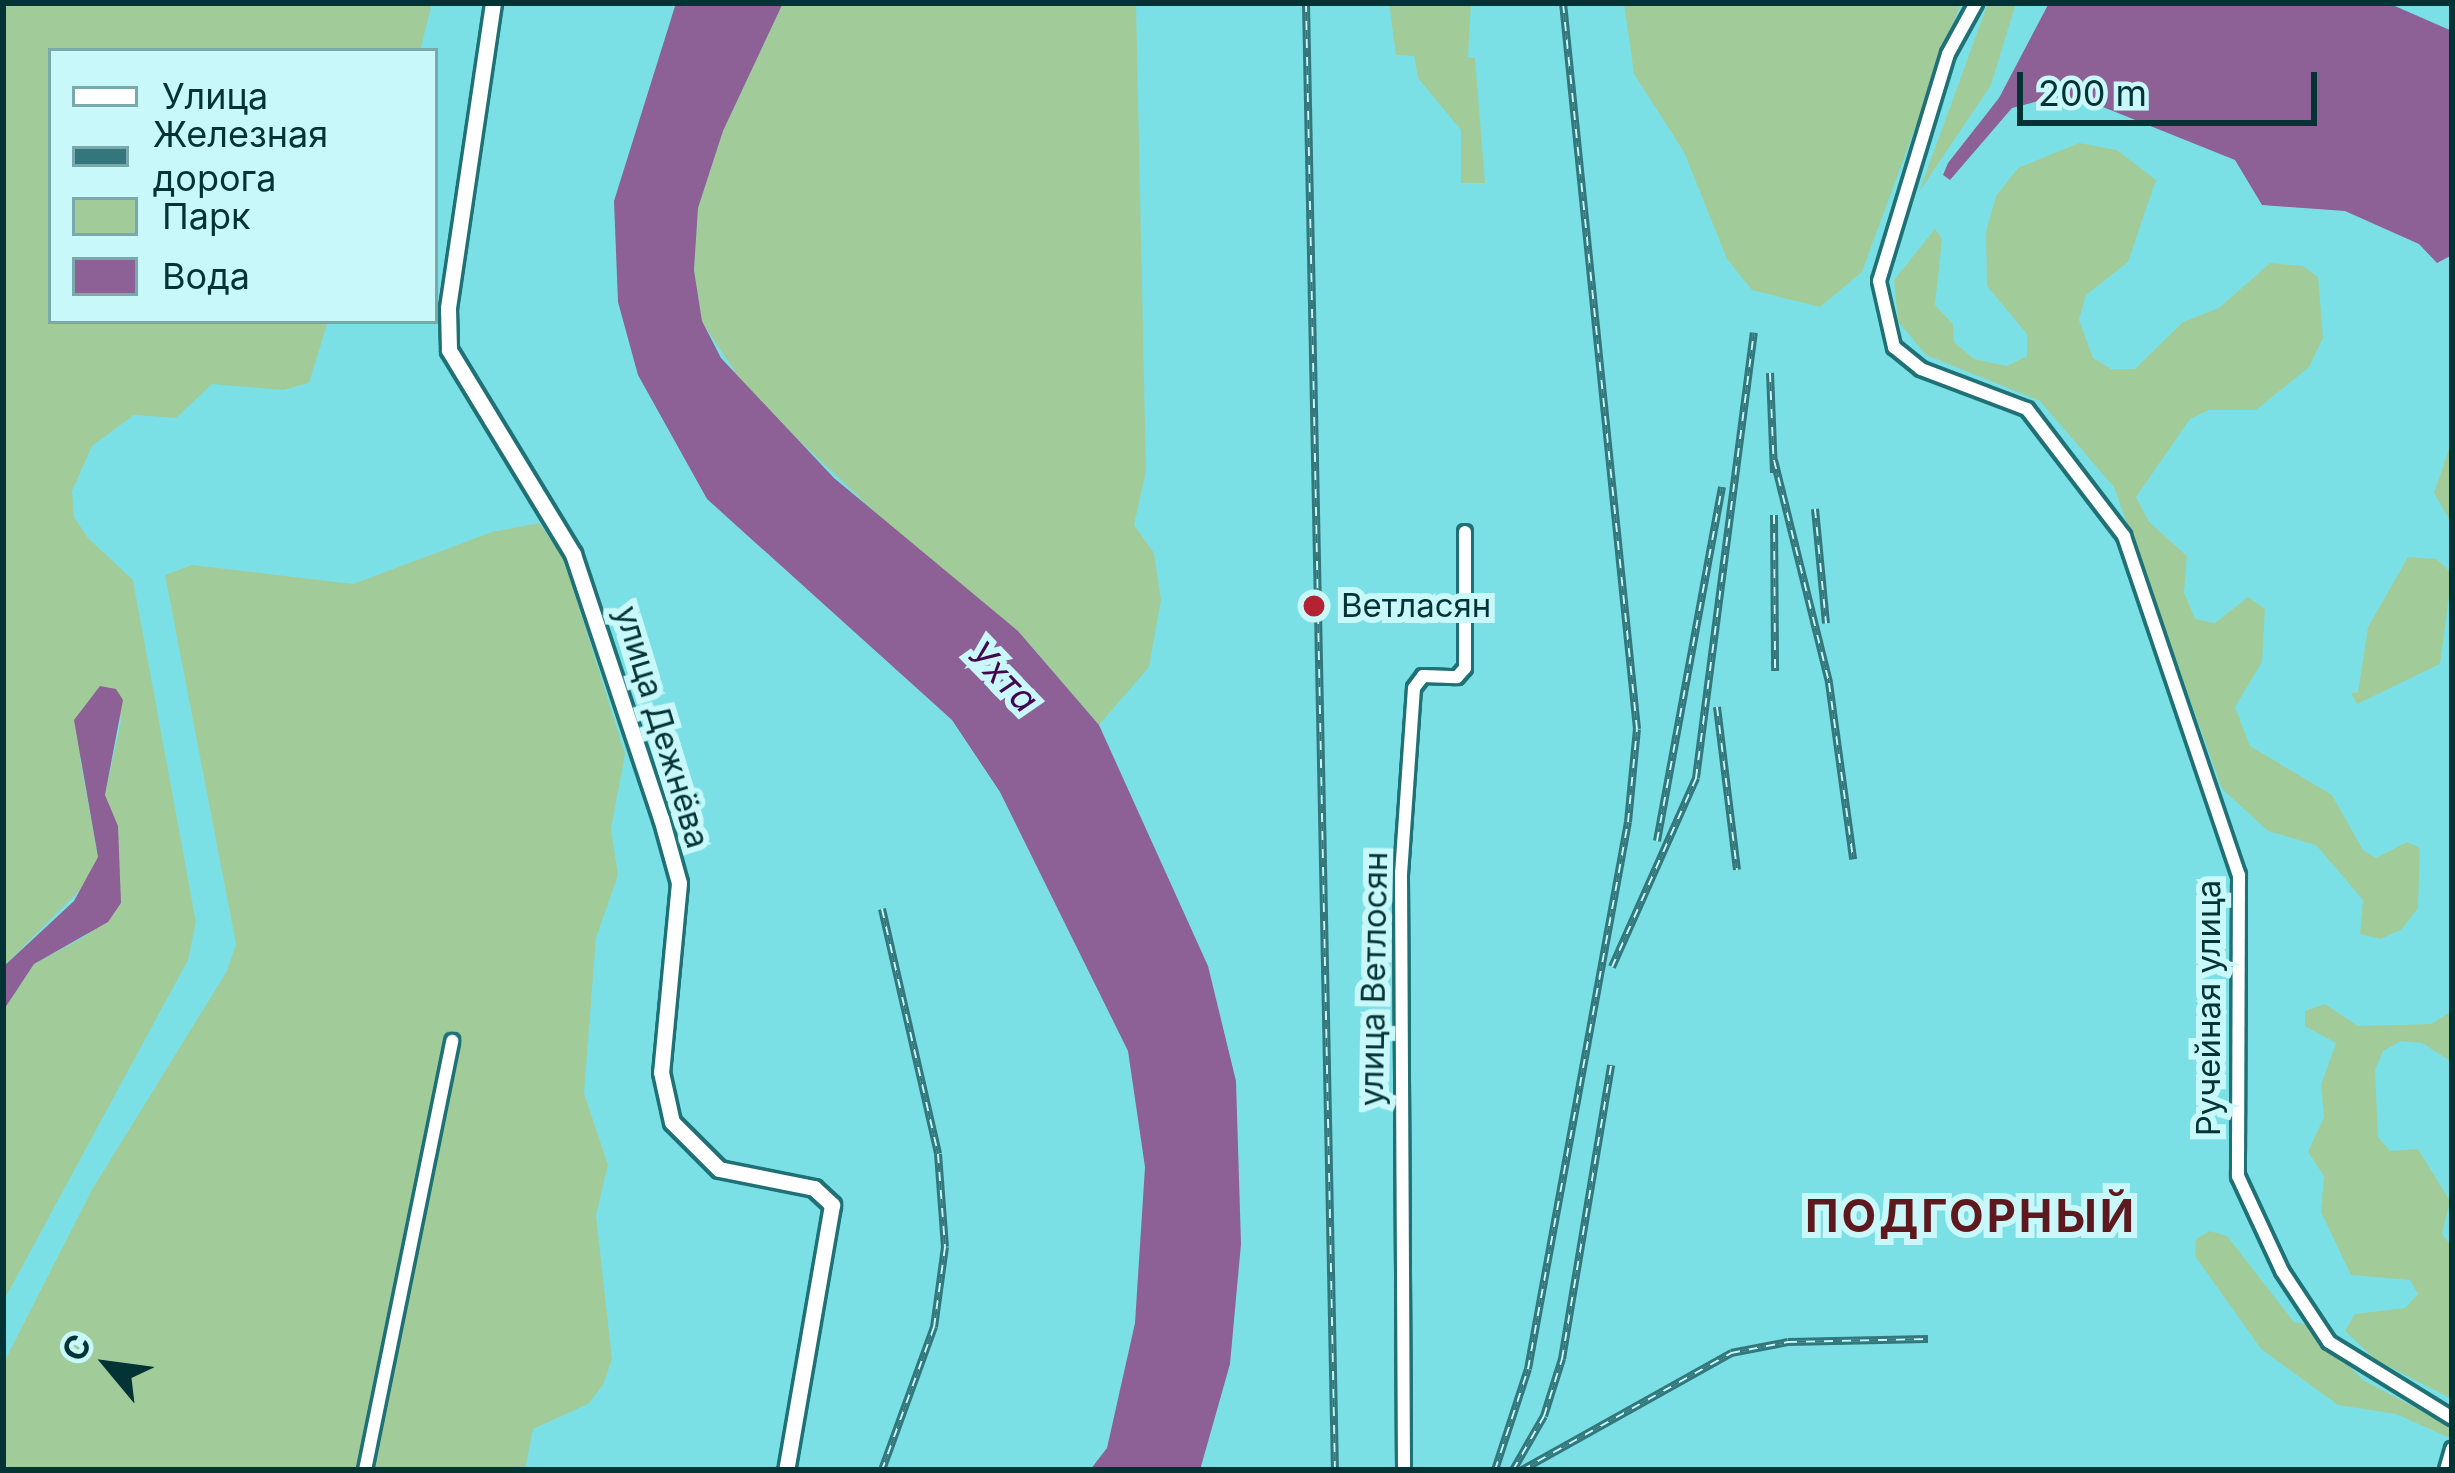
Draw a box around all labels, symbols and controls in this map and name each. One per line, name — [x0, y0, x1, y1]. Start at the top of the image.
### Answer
legend — [48, 48, 438, 324]
scale bar — [2023, 48, 2323, 122]
text: 200 m — [2038, 71, 2147, 115]
text: Улица — [162, 74, 268, 118]
text: Железная дорога — [153, 112, 328, 200]
text: Парк — [162, 194, 251, 238]
text: Вода — [162, 254, 250, 298]
place label: Ветласян — [1341, 586, 1491, 626]
marker: Ветласян — [1298, 590, 1330, 622]
street label: улица Дежнёва — [606, 601, 718, 853]
water label: Ухта — [959, 633, 1047, 721]
street label: улица Ветлосян — [1352, 851, 1396, 1107]
street label: Ручейная улица — [2189, 880, 2229, 1136]
district label: ПОДГОРНЫЙ — [1805, 1189, 2137, 1243]
north arrow — [48, 1305, 168, 1425]
text: С — [53, 1327, 100, 1368]

